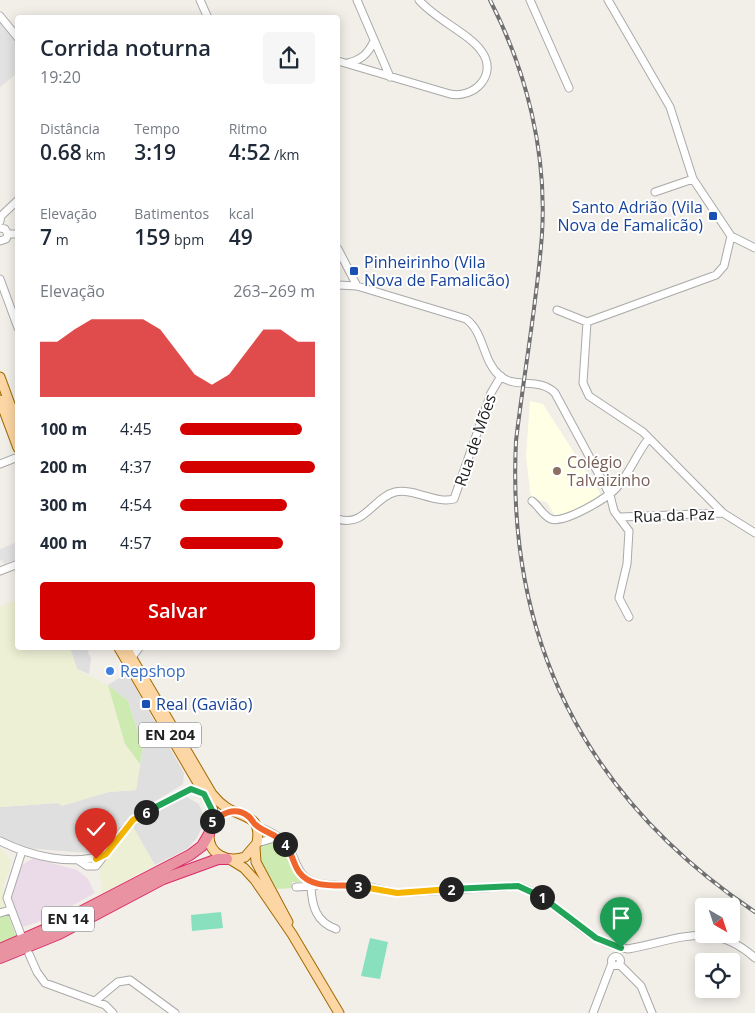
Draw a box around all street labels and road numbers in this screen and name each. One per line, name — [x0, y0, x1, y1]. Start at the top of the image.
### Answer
street label: Rua de Mões — [449, 391, 501, 489]
street label: Rua da Paz — [633, 503, 715, 527]
road number: EN 204 — [139, 722, 201, 748]
road number: EN 14 — [42, 906, 94, 932]

